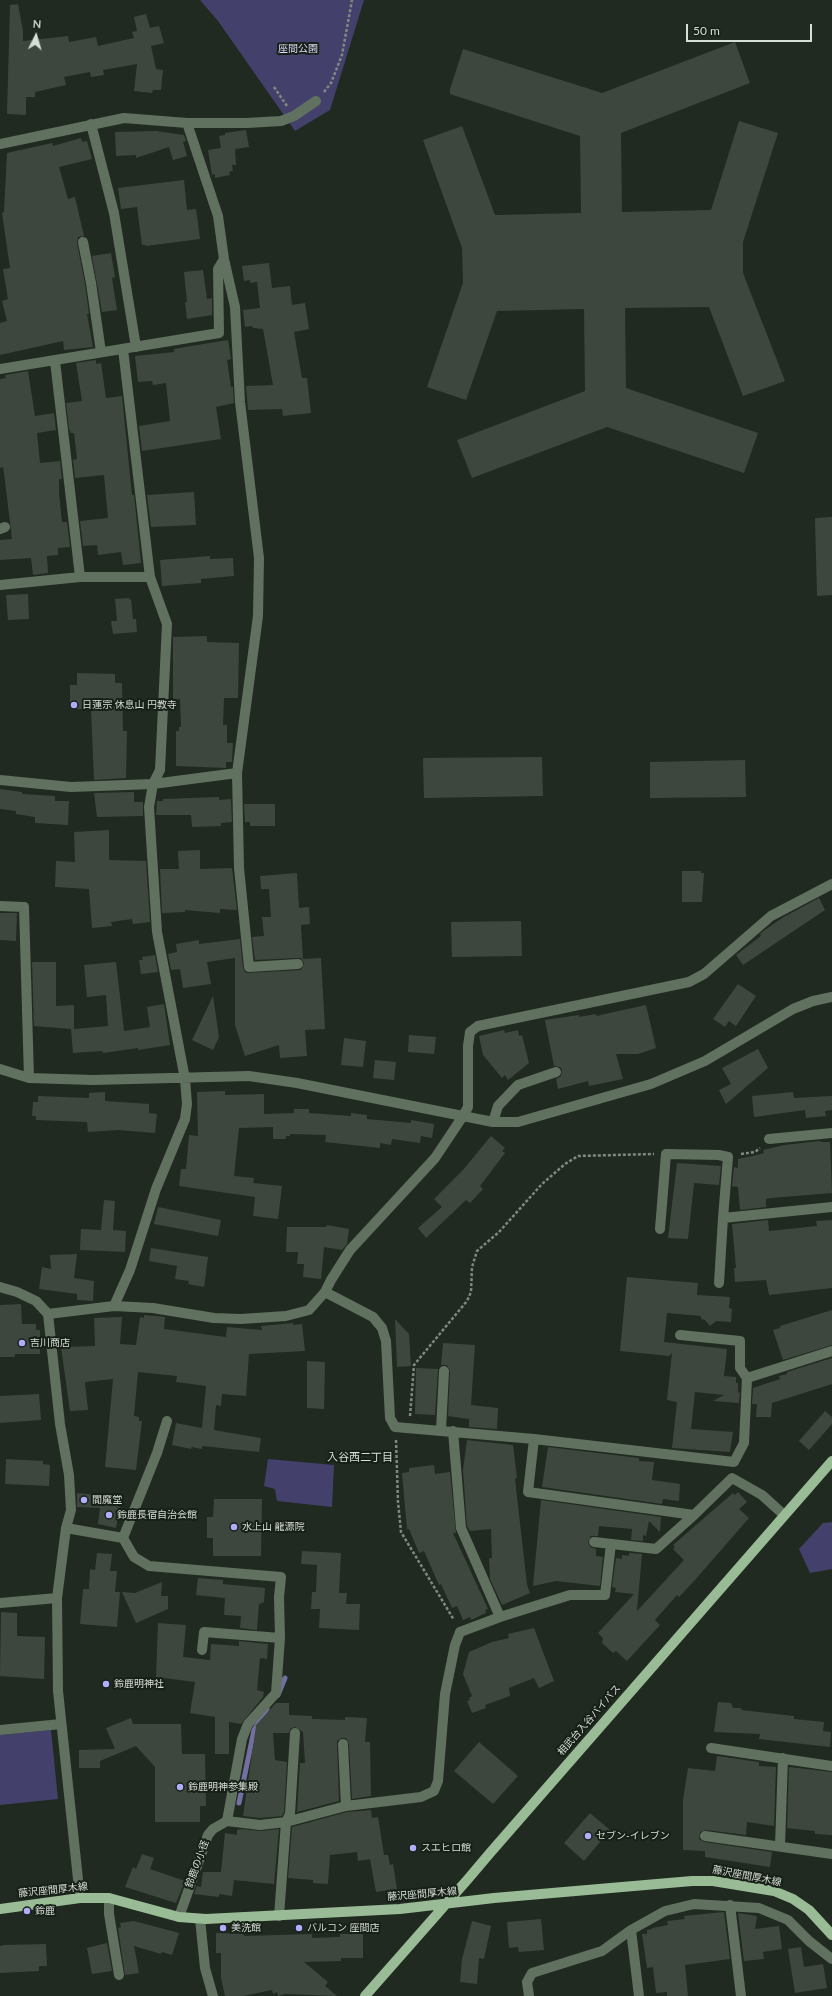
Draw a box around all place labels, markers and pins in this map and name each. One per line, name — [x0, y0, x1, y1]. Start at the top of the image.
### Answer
place label: 日蓮宗 休息山 円教寺 — [82, 699, 177, 711]
marker: 日蓮宗 休息山 円教寺 — [69, 700, 79, 710]
place label: 吉川商店 — [30, 1337, 70, 1349]
marker: 吉川商店 — [17, 1338, 27, 1348]
place label: 閻魔堂 — [92, 1494, 122, 1506]
marker: 閻魔堂 — [79, 1495, 89, 1505]
place label: 鈴鹿長宿自治会館 — [117, 1509, 197, 1521]
marker: 鈴鹿長宿自治会館 — [104, 1510, 114, 1520]
place label: 水上山 龍源院 — [242, 1521, 305, 1533]
marker: 水上山 龍源院 — [229, 1522, 239, 1532]
place label: 鈴鹿明神社 — [114, 1678, 164, 1690]
marker: 鈴鹿明神社 — [101, 1679, 111, 1689]
place label: 鈴鹿明神参集殿 — [188, 1781, 258, 1793]
marker: 鈴鹿明神参集殿 — [175, 1782, 185, 1792]
place label: セブン-イレブン — [596, 1830, 670, 1842]
marker: セブン-イレブン — [583, 1831, 593, 1841]
place label: スエヒロ館 — [421, 1842, 471, 1854]
marker: スエヒロ館 — [408, 1843, 418, 1853]
place label: 鈴鹿 — [35, 1905, 55, 1917]
marker: 鈴鹿 — [22, 1906, 32, 1916]
place label: 美洗館 — [231, 1922, 261, 1934]
place label: バルコン 座間店 — [307, 1922, 380, 1934]
marker: 美洗館 — [218, 1923, 228, 1933]
marker: バルコン 座間店 — [294, 1923, 304, 1933]

